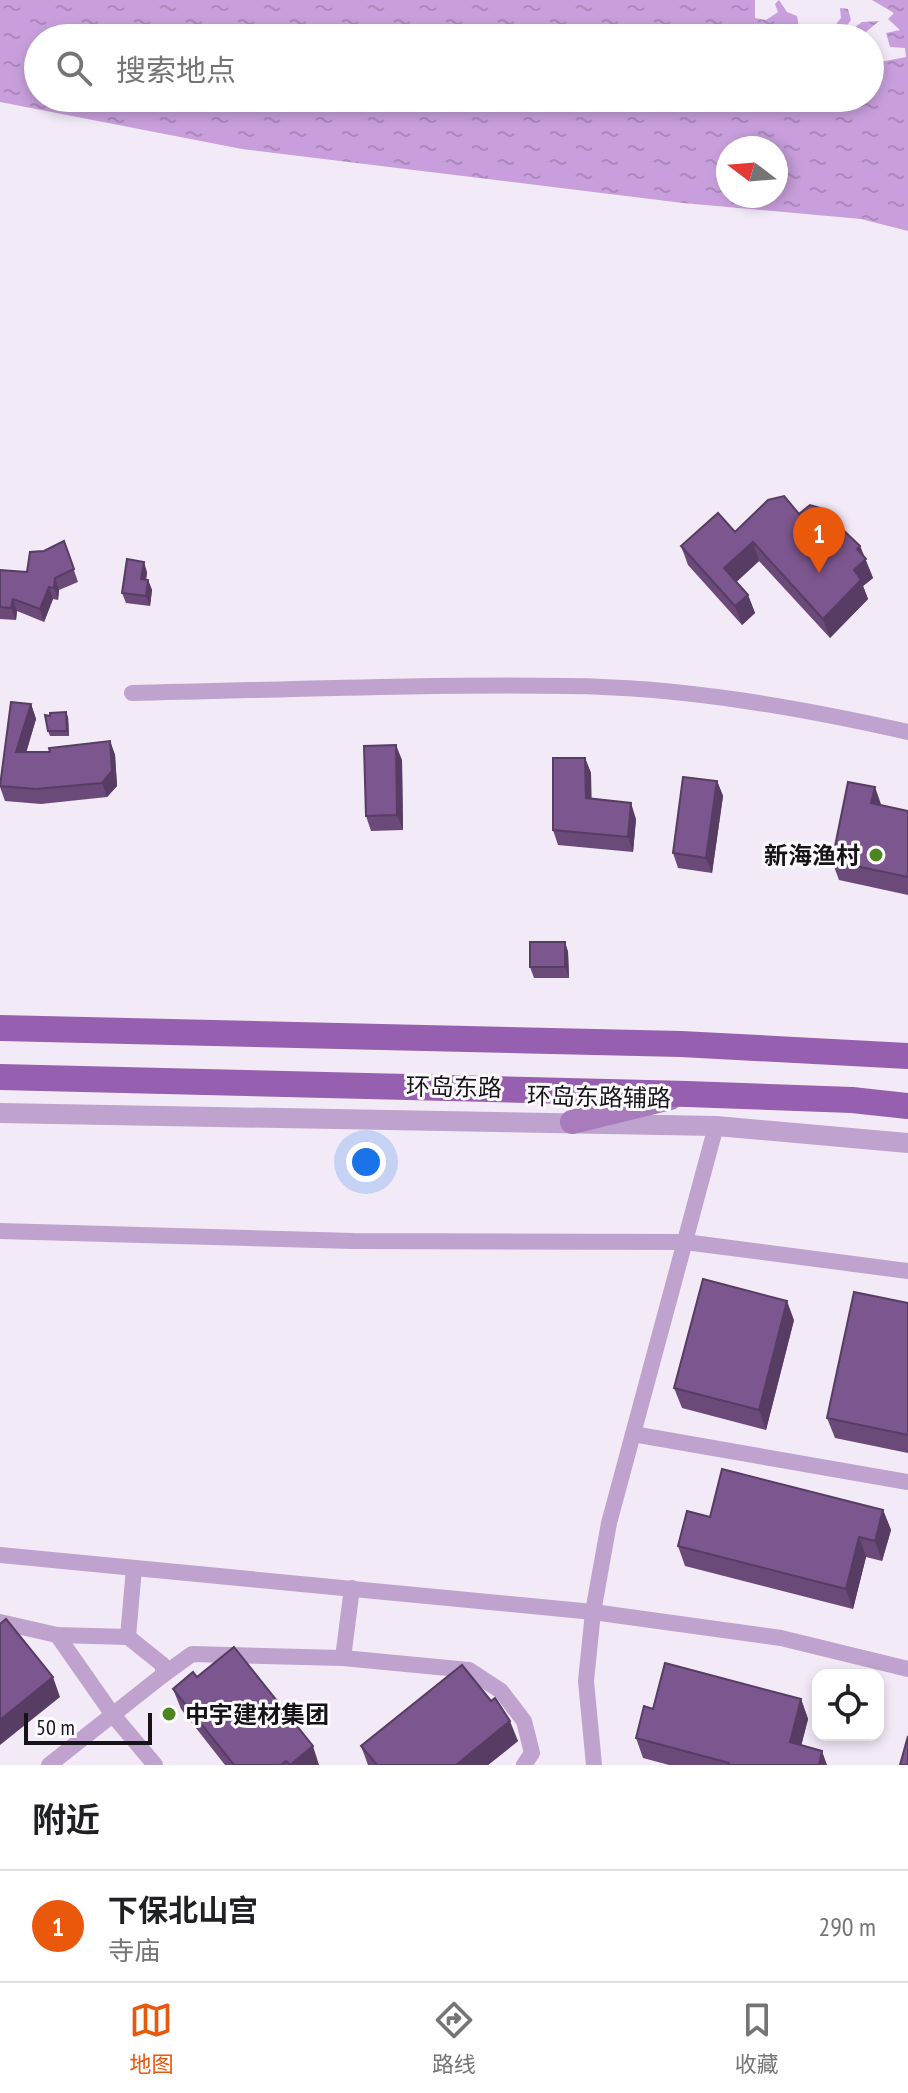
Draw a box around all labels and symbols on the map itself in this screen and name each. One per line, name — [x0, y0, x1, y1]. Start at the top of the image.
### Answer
north arrow — [716, 136, 788, 208]
pin: 1 — [793, 507, 845, 573]
place label: 新海渔村 — [764, 840, 860, 871]
marker: 新海渔村 — [867, 846, 885, 864]
street label: 环岛东路 — [406, 1071, 502, 1103]
street label: 环岛东路辅路 — [527, 1080, 671, 1114]
your location — [346, 1142, 386, 1182]
place label: 中宇建材集团 — [185, 1699, 329, 1730]
marker: 中宇建材集团 — [160, 1705, 178, 1723]
scale bar — [24, 1709, 152, 1745]

